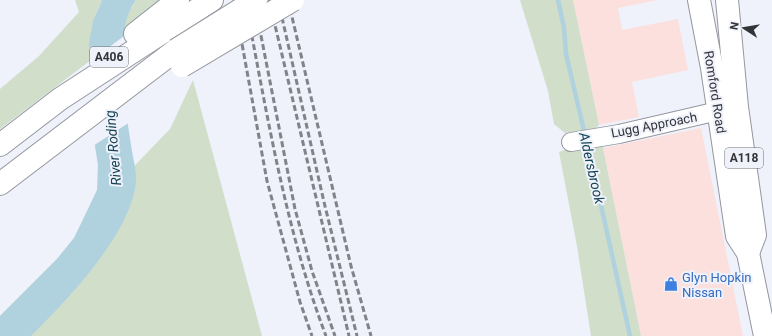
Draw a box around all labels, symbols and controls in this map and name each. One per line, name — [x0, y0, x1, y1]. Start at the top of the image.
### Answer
north arrow — [724, 8, 764, 48]
text: N — [728, 21, 742, 31]
road number: A406 — [90, 47, 128, 67]
street label: Romford Road — [701, 50, 729, 134]
water label: River Roding — [102, 109, 124, 186]
street label: Lugg Approach — [610, 109, 698, 141]
water label: Aldersbrook — [576, 130, 608, 206]
road number: A118 — [725, 148, 763, 168]
place label: Glyn Hopkin Nissan — [682, 270, 752, 300]
shop icon: Glyn Hopkin Nissan — [663, 276, 679, 292]

